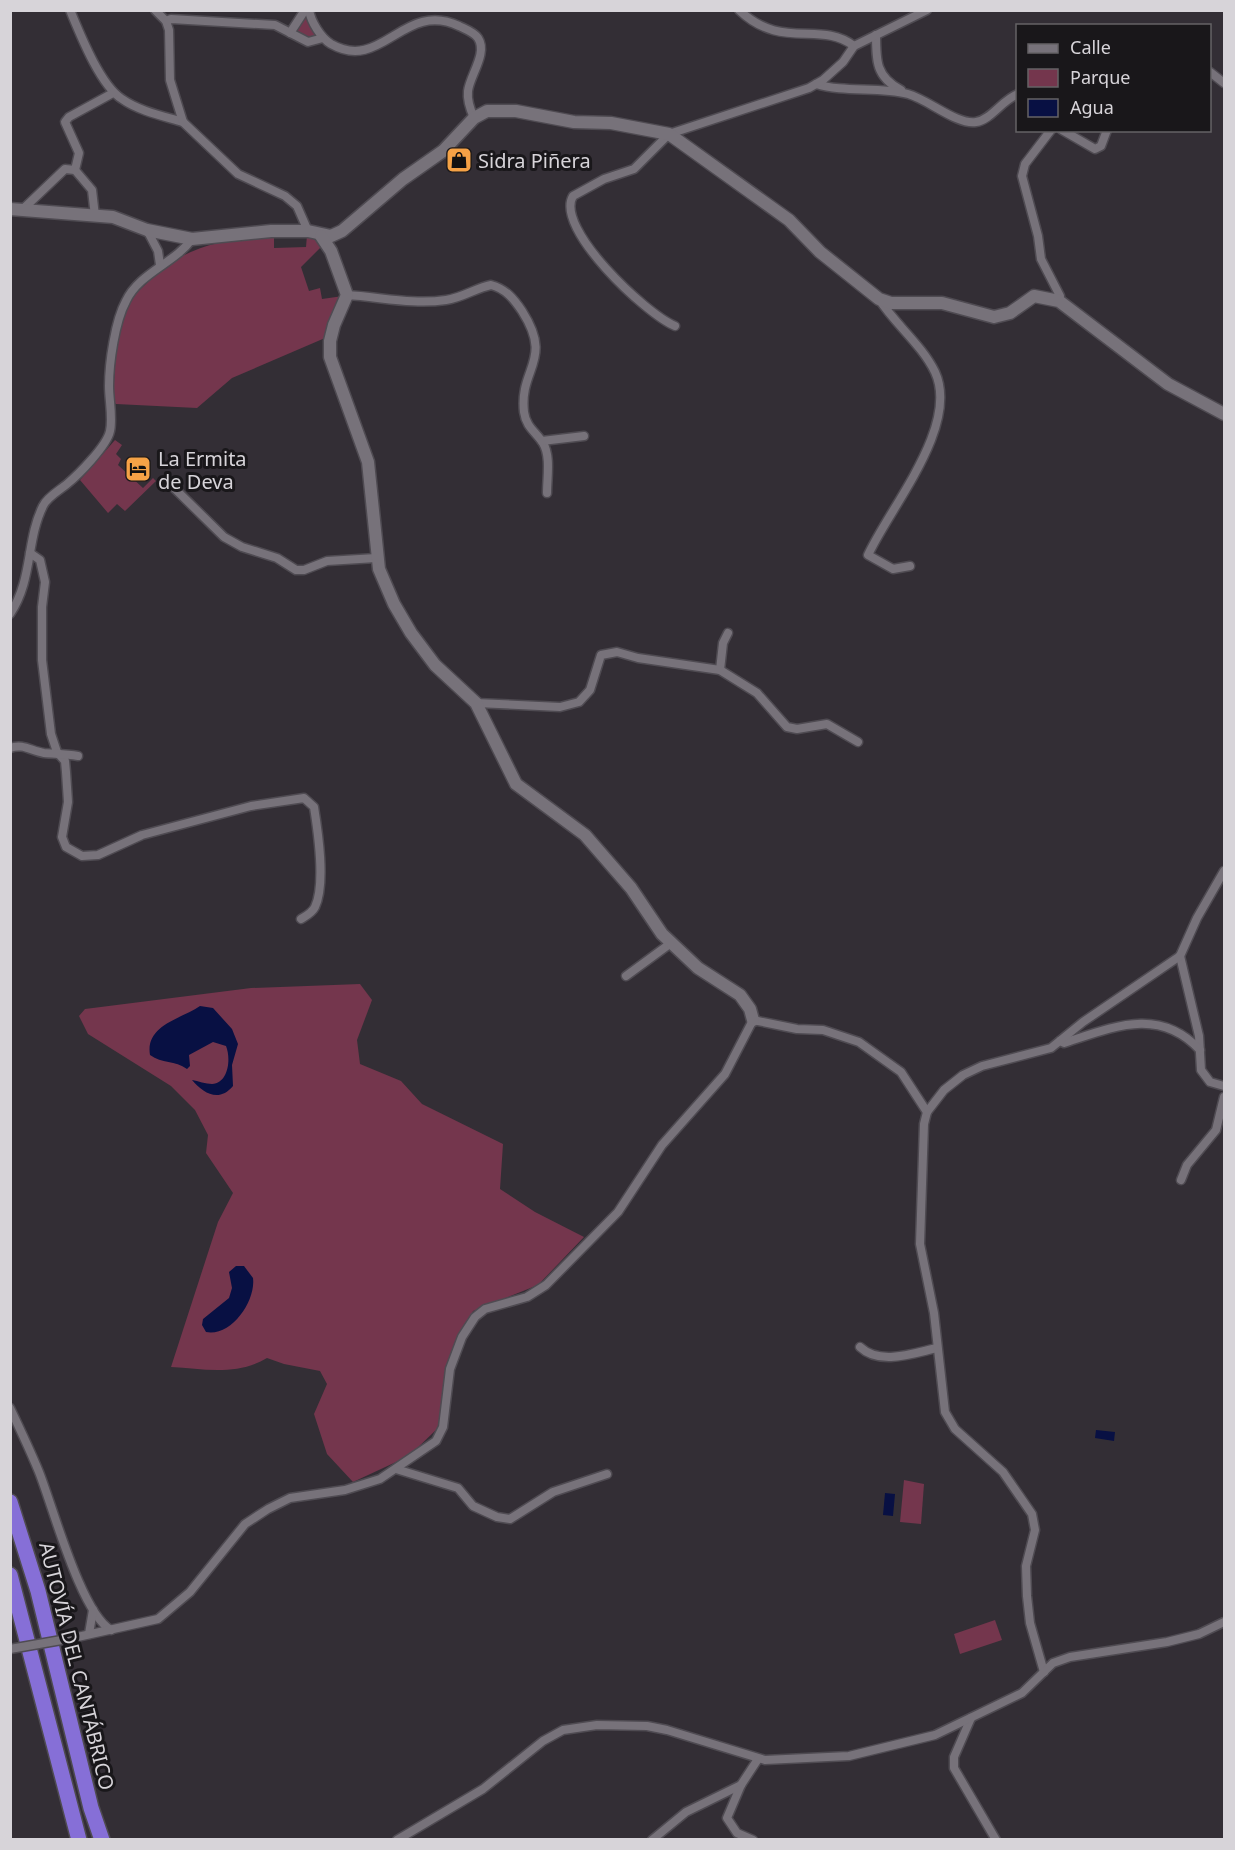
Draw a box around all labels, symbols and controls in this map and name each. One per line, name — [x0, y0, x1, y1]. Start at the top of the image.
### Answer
legend — [1016, 24, 1211, 132]
text: Calle — [1070, 35, 1111, 59]
text: Parque — [1070, 65, 1130, 89]
text: Agua — [1070, 95, 1114, 119]
shop icon: Sidra Piñera — [444, 145, 474, 175]
place label: Sidra Piñera — [478, 147, 591, 174]
place label: La Ermita de Deva — [158, 445, 247, 495]
hotel icon: La Ermita de Deva — [123, 454, 153, 484]
street label: AUTOVÍA DEL CANTÁBRICO — [33, 1539, 121, 1793]

